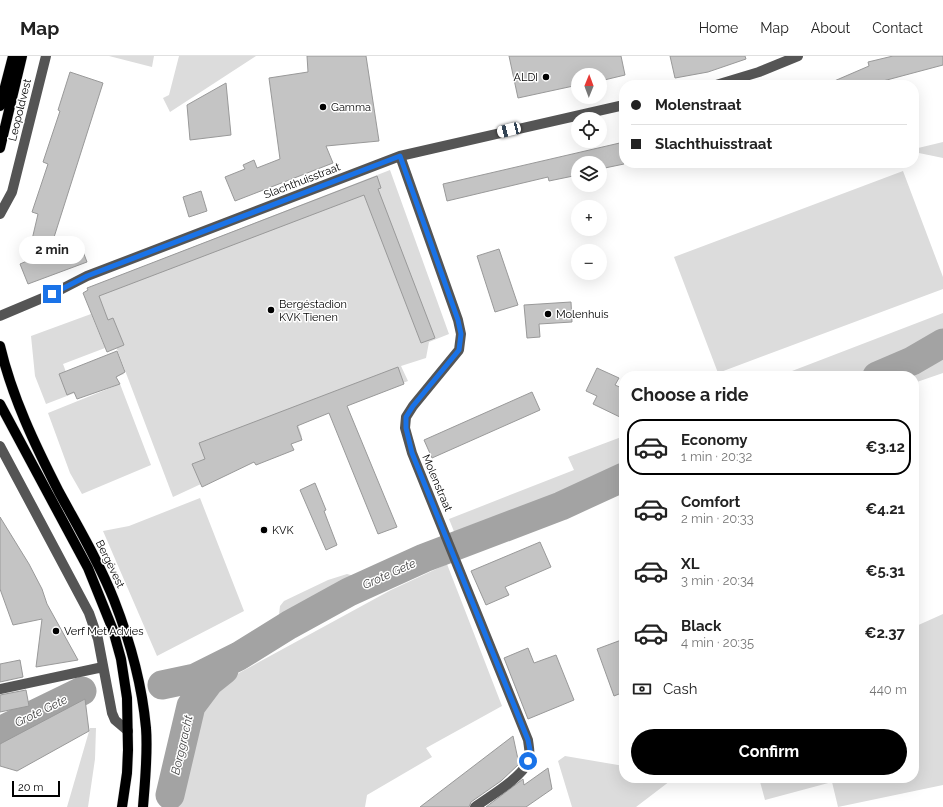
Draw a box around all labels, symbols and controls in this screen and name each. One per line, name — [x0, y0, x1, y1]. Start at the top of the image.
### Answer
text: Map — [20, 17, 59, 39]
text: Home — [699, 20, 738, 36]
text: Map — [760, 20, 789, 36]
text: About — [811, 20, 850, 36]
text: Contact — [872, 20, 923, 36]
north arrow — [571, 68, 607, 104]
map controls — [571, 68, 607, 280]
place label: ALDI — [514, 71, 538, 84]
marker: ALDI — [541, 72, 551, 82]
street label: Leopoldvest — [6, 77, 34, 142]
text: Molenstraat — [655, 96, 742, 114]
place label: Gamma — [331, 101, 371, 114]
marker: Gamma — [318, 102, 328, 112]
button: locate — [571, 112, 607, 148]
car — [496, 121, 522, 139]
text: Slachthuisstraat — [655, 135, 772, 153]
button: layers — [571, 156, 607, 192]
street label: Slachthuisstraat — [262, 160, 342, 202]
button: + — [571, 200, 607, 236]
callout: 2 min — [19, 236, 85, 264]
text: 2 min — [35, 242, 69, 257]
button: − — [571, 244, 607, 280]
route end — [43, 285, 61, 303]
place label: Bergéstadion KVK Tienen — [279, 298, 347, 324]
marker: Bergéstadion KVK Tienen — [266, 305, 276, 315]
place label: Molenhuis — [556, 308, 609, 321]
marker: Molenhuis — [543, 309, 553, 319]
text: Choose a ride — [631, 384, 749, 405]
icon: car — [633, 429, 669, 465]
text: Economy — [681, 431, 748, 449]
text: €3.12 — [865, 438, 905, 456]
text: 1 min · 20:32 — [681, 449, 752, 464]
street label: Molenstraat — [419, 453, 455, 514]
icon: car — [633, 491, 669, 527]
text: Comfort — [681, 493, 740, 511]
text: €4.21 — [865, 500, 905, 518]
text: 2 min · 20:33 — [681, 511, 754, 526]
place label: KVK — [272, 524, 295, 537]
marker: KVK — [259, 525, 269, 535]
street label: Bergévest — [93, 538, 127, 590]
icon: car — [633, 553, 669, 589]
text: XL — [681, 555, 699, 573]
water label: Grote Gete — [360, 556, 418, 592]
text: €5.31 — [866, 562, 905, 580]
text: 3 min · 20:34 — [681, 573, 754, 588]
icon: car — [633, 615, 669, 651]
text: Black — [681, 617, 721, 635]
text: €2.37 — [864, 624, 905, 642]
place label: Verf Met Advies — [64, 625, 144, 638]
marker: Verf Met Advies — [51, 626, 61, 636]
text: 4 min · 20:35 — [681, 635, 754, 650]
icon: cash — [631, 678, 653, 700]
text: Cash — [663, 680, 697, 698]
text: 440 m — [870, 682, 907, 697]
water label: Grote Gete — [12, 692, 70, 730]
water label: Borggracht — [168, 714, 196, 776]
button: Confirm — [631, 729, 907, 775]
route start — [519, 752, 537, 770]
scale bar — [12, 779, 60, 798]
text: 20 m — [18, 781, 43, 794]

